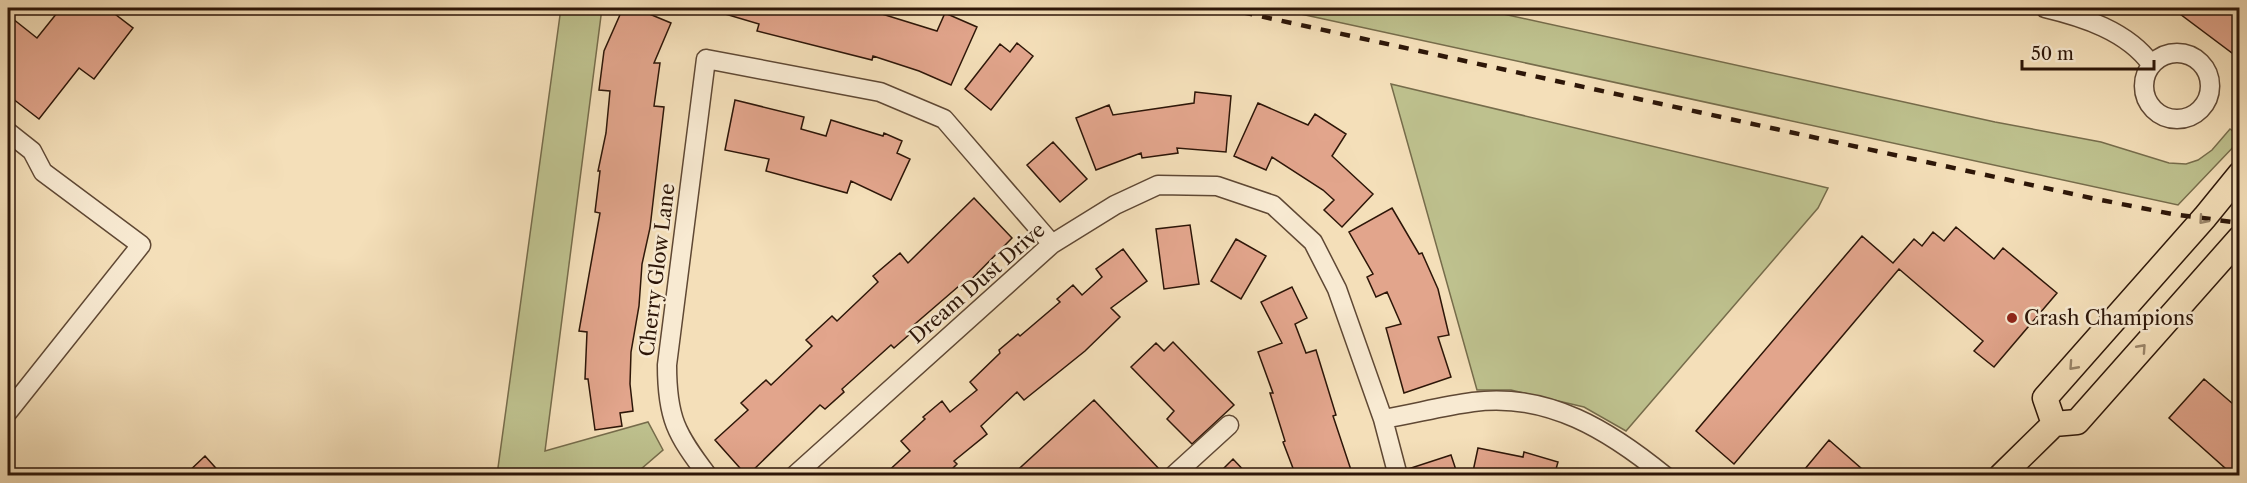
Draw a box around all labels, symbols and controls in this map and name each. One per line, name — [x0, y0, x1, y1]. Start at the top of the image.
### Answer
scale bar — [2022, 33, 2154, 71]
text: 50 m — [2031, 43, 2074, 65]
street label: Cherry Glow Lane — [634, 182, 680, 358]
one-way arrow — [2199, 213, 2210, 224]
street label: Dream Dust Drive — [904, 218, 1050, 348]
place label: Crash Champions — [2024, 306, 2194, 330]
marker: Crash Champions — [2005, 311, 2019, 325]
one-way arrow — [2135, 344, 2146, 355]
one-way arrow — [2069, 359, 2080, 370]

